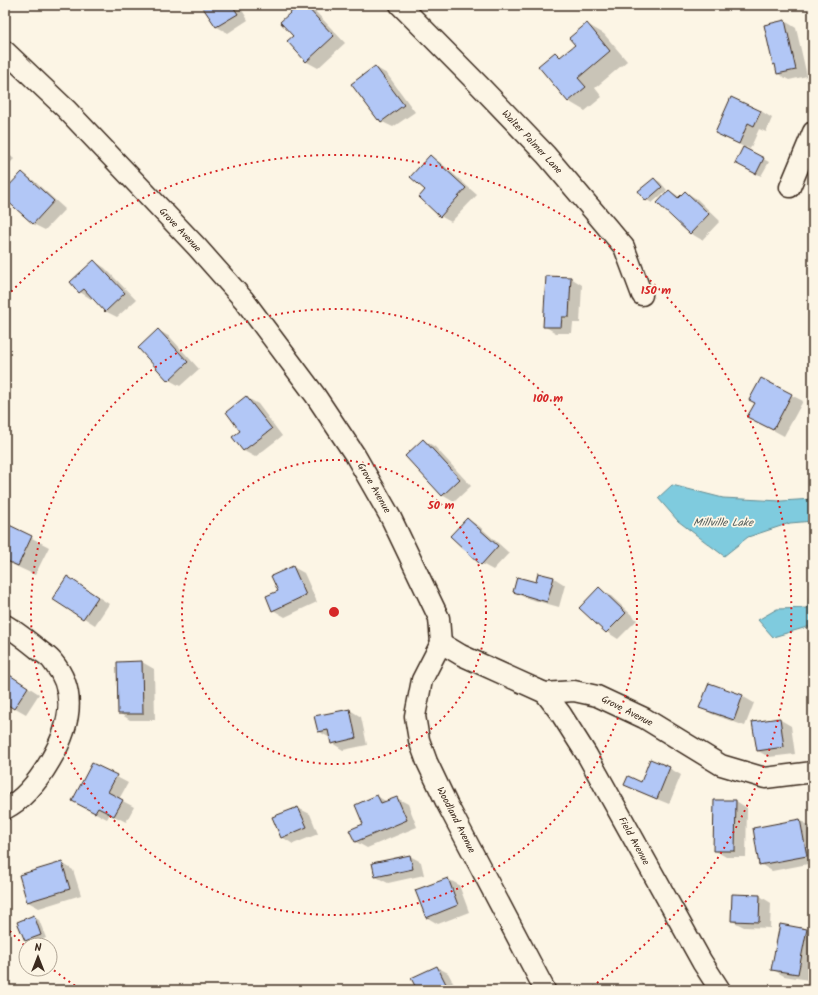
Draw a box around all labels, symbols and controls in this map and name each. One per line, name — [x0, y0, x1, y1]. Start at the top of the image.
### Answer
street label: Walter Palmer Lane — [498, 106, 566, 178]
street label: Grove Avenue — [155, 204, 205, 256]
text: 150 m — [641, 281, 671, 300]
text: 100 m — [533, 389, 563, 408]
street label: Grove Avenue — [353, 460, 395, 517]
text: 50 m — [427, 496, 455, 515]
water label: Millville Lake — [693, 514, 754, 532]
centre of rings — [327, 605, 341, 619]
street label: Grove Avenue — [598, 691, 656, 731]
street label: Woodland Avenue — [432, 784, 480, 857]
street label: Field Avenue — [614, 814, 654, 868]
north arrow — [18, 937, 58, 977]
text: N — [35, 939, 42, 957]

